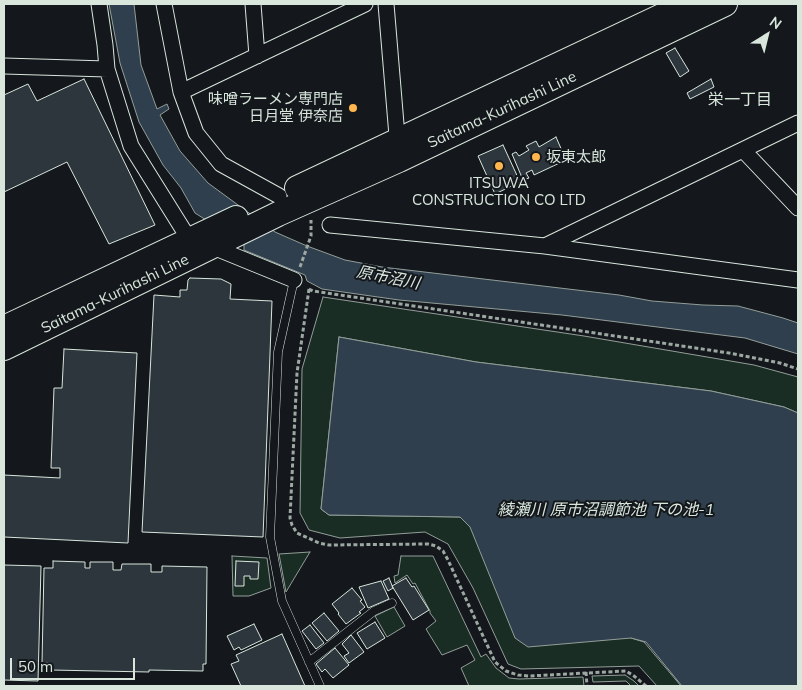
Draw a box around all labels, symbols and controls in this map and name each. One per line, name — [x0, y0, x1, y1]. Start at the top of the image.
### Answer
north arrow — [742, 10, 792, 60]
text: N — [766, 12, 785, 33]
street label: Saitama-Kurihashi Line — [425, 68, 579, 152]
place label: 味噌ラーメン専門店 日月堂 伊奈店 — [208, 90, 343, 125]
district label: 栄一丁目 — [708, 90, 772, 110]
marker: 味噌ラーメン専門店 日月堂 伊奈店 — [347, 102, 359, 114]
place label: 坂東太郎 — [546, 148, 606, 166]
marker: 坂東太郎 — [530, 151, 542, 163]
marker: ITSUWA CONSTRUCTION CO LTD — [493, 160, 505, 172]
place label: ITSUWA CONSTRUCTION CO LTD — [412, 174, 586, 209]
street label: Saitama-Kurihashi Line — [38, 250, 192, 338]
water label: 原市沼川 — [355, 262, 421, 294]
water label: 綾瀬川 原市沼調節池 下の池-1 — [498, 500, 714, 520]
scale bar — [12, 648, 138, 680]
text: 50 m — [18, 657, 53, 676]

